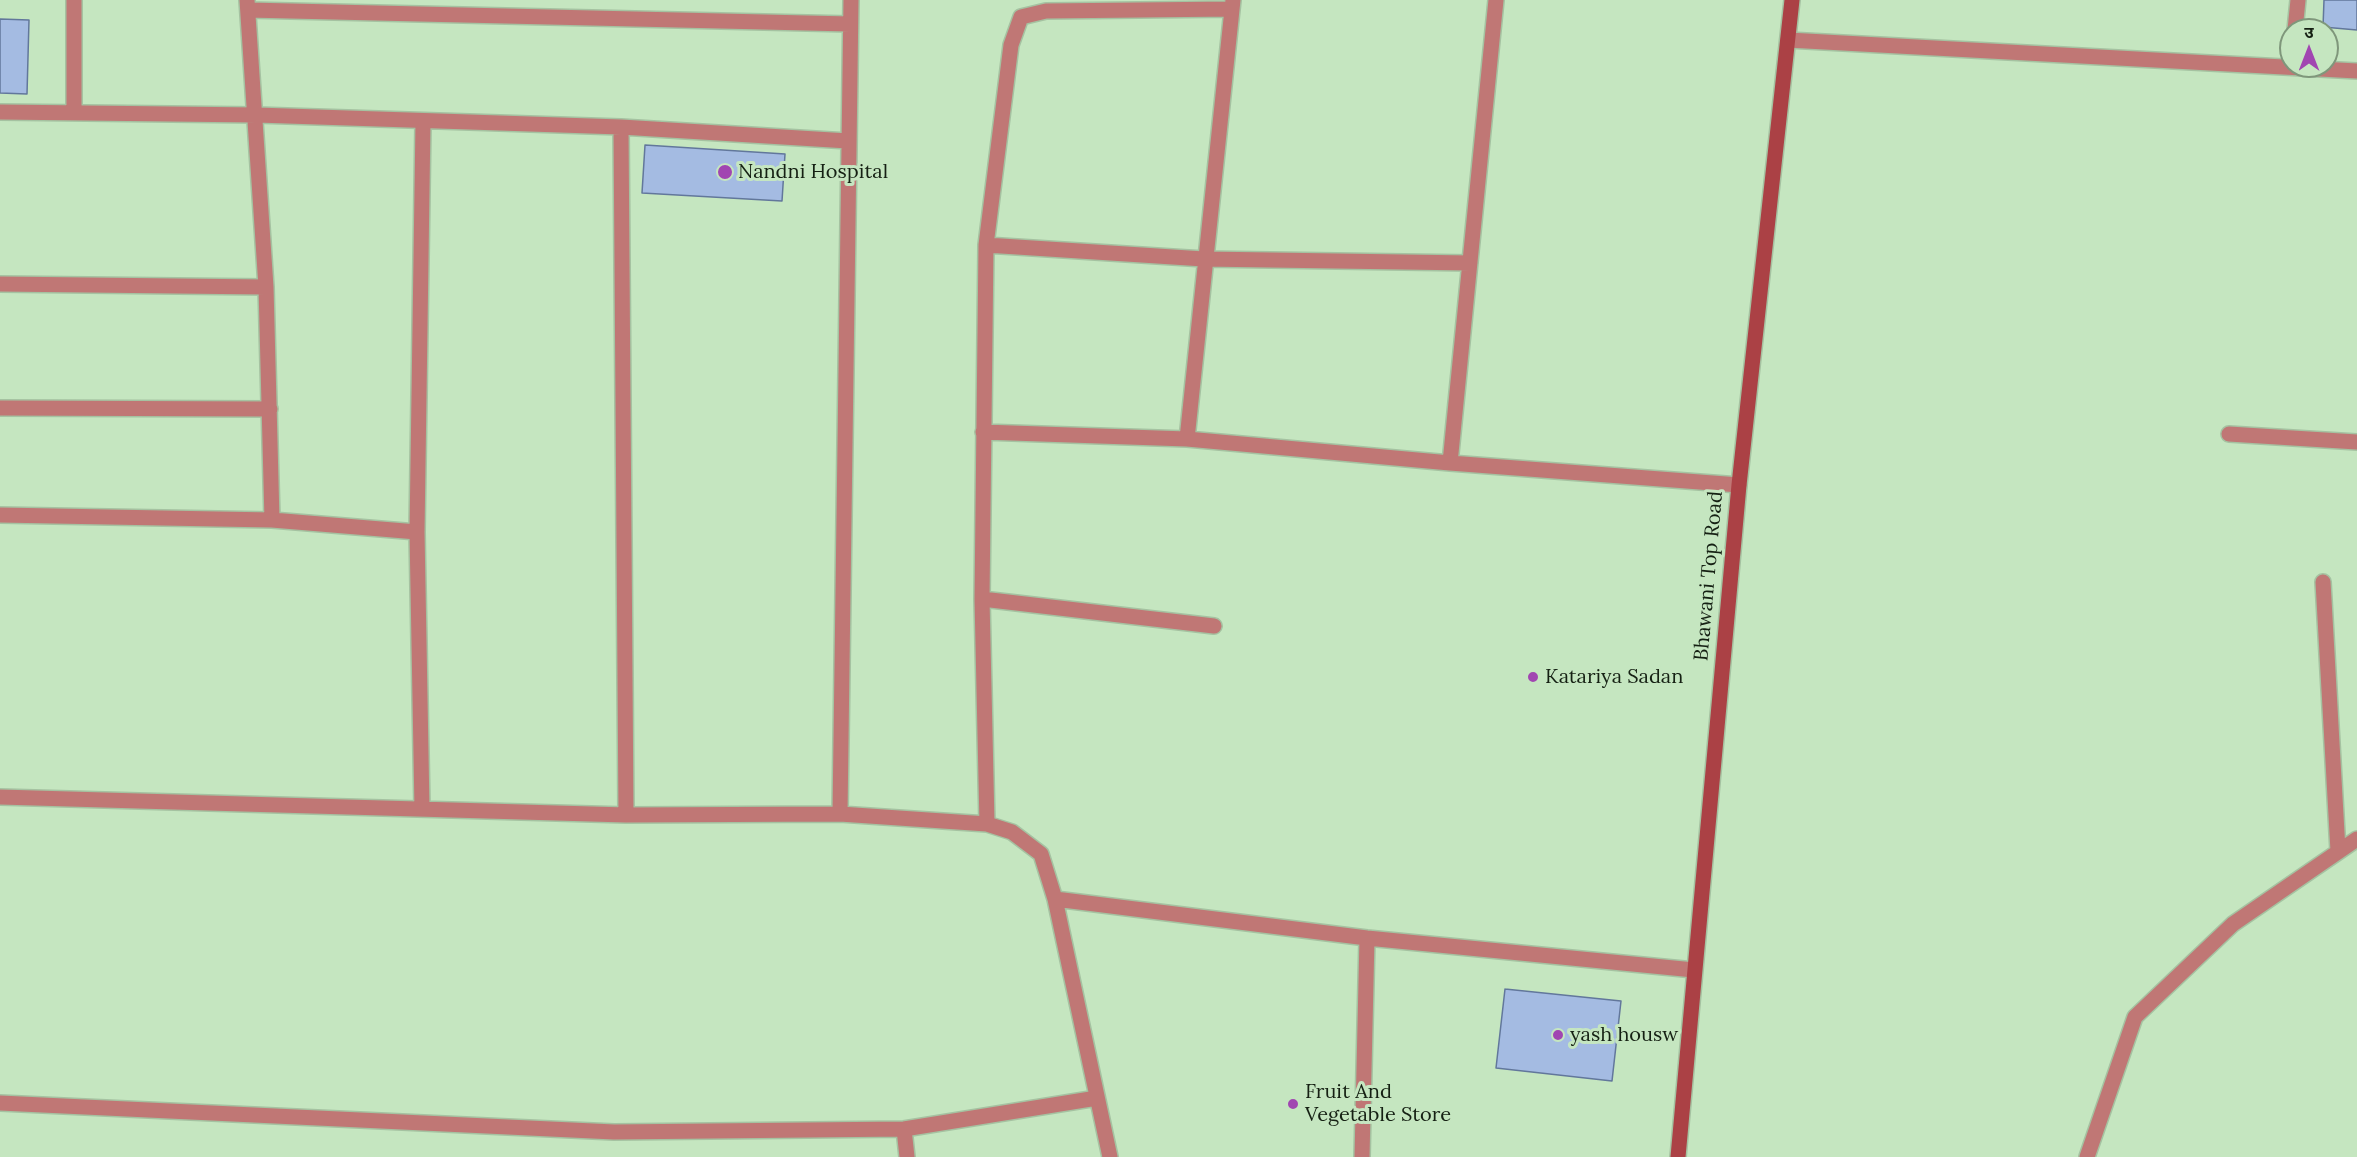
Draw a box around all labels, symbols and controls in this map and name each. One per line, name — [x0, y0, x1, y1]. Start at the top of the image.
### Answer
north arrow — [2279, 18, 2339, 78]
text: उ — [2304, 22, 2314, 42]
place label: Nandni Hospital — [738, 160, 888, 184]
marker: Nandni Hospital — [716, 163, 734, 181]
street label: Bhawani Top Road — [1690, 490, 1728, 662]
place label: Katariya Sadan — [1545, 665, 1683, 689]
marker: Katariya Sadan — [1526, 670, 1540, 684]
place label: yash housw — [1570, 1023, 1678, 1047]
marker: yash housw — [1551, 1028, 1565, 1042]
place label: Fruit And Vegetable Store — [1305, 1080, 1451, 1127]
marker: Fruit And Vegetable Store — [1286, 1097, 1300, 1111]

